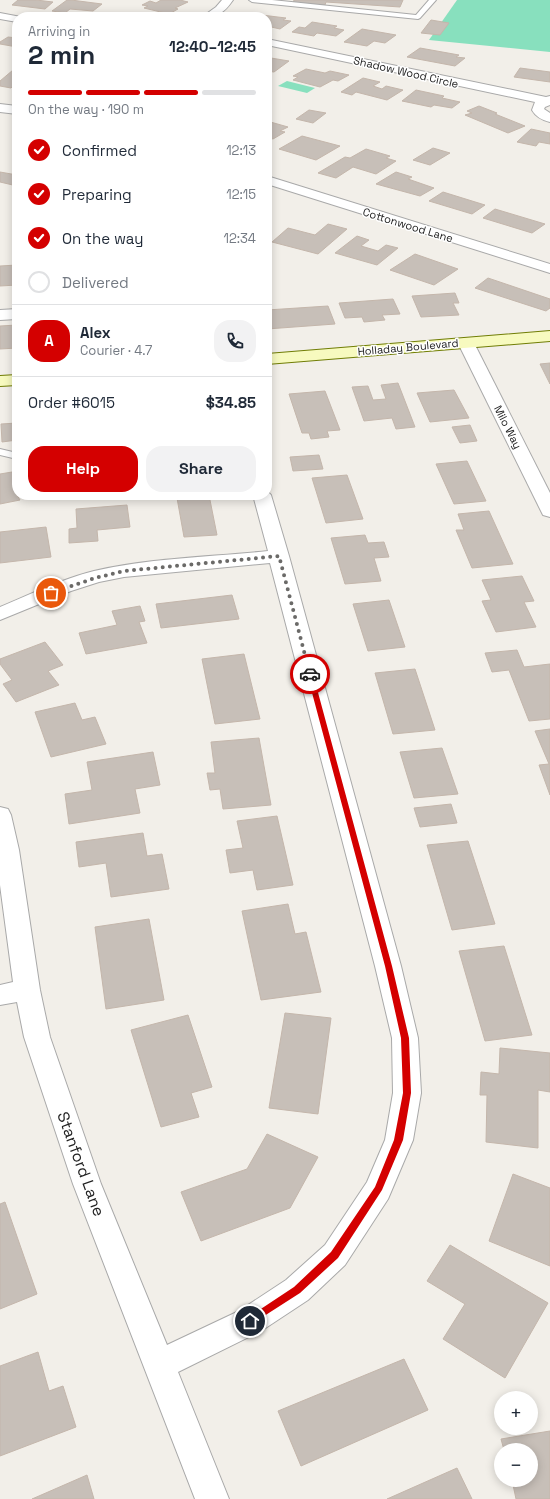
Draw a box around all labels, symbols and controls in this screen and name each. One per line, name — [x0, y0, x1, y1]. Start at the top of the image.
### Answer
text: Arriving in — [28, 23, 90, 40]
text: 12:40–12:45 — [169, 37, 256, 56]
text: 2 min — [28, 38, 95, 72]
street label: Shadow Wood Circle — [352, 53, 460, 91]
text: On the way · 190 m — [28, 101, 144, 118]
icon: check — [28, 139, 50, 161]
text: Confirmed — [62, 141, 137, 160]
text: 12:13 — [226, 142, 256, 159]
icon: check — [28, 183, 50, 205]
text: Preparing — [62, 185, 132, 204]
text: 12:15 — [226, 186, 256, 203]
street label: Cottonwood Lane — [361, 205, 455, 245]
icon: check — [28, 227, 50, 249]
text: On the way — [62, 229, 143, 248]
text: 12:34 — [223, 230, 256, 247]
text: Delivered — [62, 273, 129, 292]
button: phone — [214, 320, 256, 362]
text: Alex — [80, 323, 111, 342]
text: A — [44, 331, 54, 350]
street label: Holladay Boulevard — [357, 336, 459, 358]
text: Courier · 4.7 — [80, 342, 152, 359]
text: Order #6015 — [28, 393, 115, 412]
text: $34.85 — [206, 393, 256, 412]
street label: Milo Way — [491, 403, 525, 451]
button: Help — [28, 446, 138, 492]
button: Share — [146, 446, 256, 492]
pin — [34, 576, 68, 610]
icon: bag — [40, 582, 62, 604]
courier — [290, 654, 330, 694]
icon: car — [299, 663, 321, 685]
street label: Stanford Lane — [52, 1109, 110, 1219]
pin — [233, 1304, 267, 1338]
icon: home — [239, 1310, 261, 1332]
map controls — [494, 1391, 538, 1487]
button: + — [494, 1391, 538, 1435]
button: − — [494, 1443, 538, 1487]

